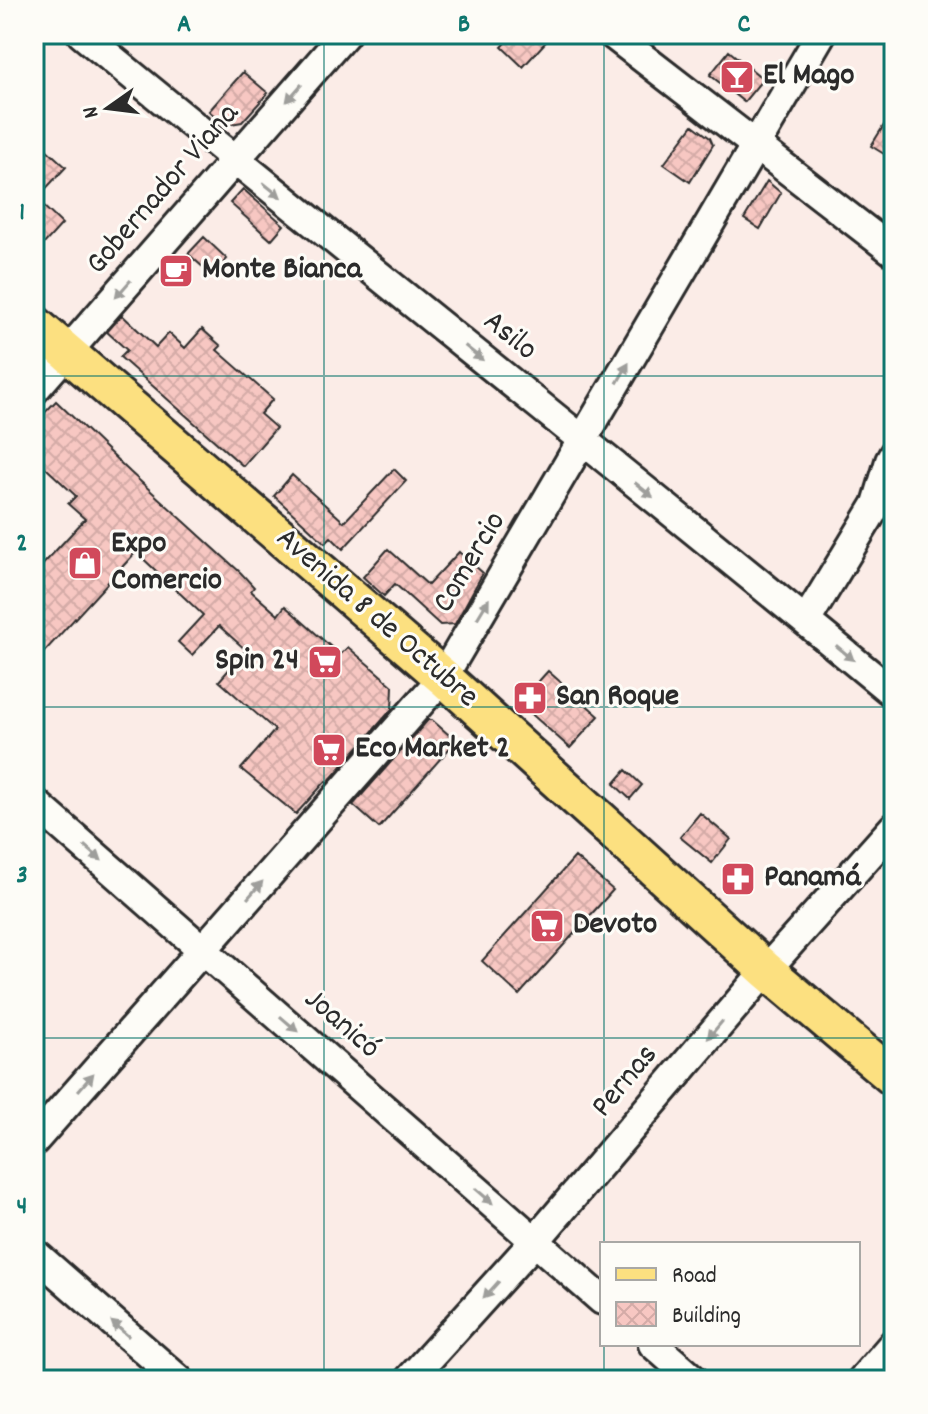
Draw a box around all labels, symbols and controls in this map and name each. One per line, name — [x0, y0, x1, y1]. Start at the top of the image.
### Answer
text: A — [177, 7, 191, 44]
text: B — [458, 7, 470, 44]
text: C — [738, 7, 751, 44]
place label: El Mago — [763, 54, 855, 100]
bar icon: El Mago — [718, 58, 756, 96]
north arrow — [68, 68, 148, 148]
one-way arrow — [285, 83, 303, 102]
street label: Gobernador Viana — [76, 93, 252, 286]
text: N — [76, 103, 108, 121]
one-way arrow — [262, 181, 282, 198]
text: 1 — [19, 195, 25, 232]
place label: Monte Bianca — [202, 248, 363, 294]
cafe icon: Monte Bianca — [157, 252, 195, 290]
one-way arrow — [115, 278, 132, 298]
street label: Asilo — [472, 301, 546, 373]
one-way arrow — [464, 344, 484, 361]
one-way arrow — [616, 362, 630, 384]
one-way arrow — [633, 481, 654, 498]
street label: Comercio — [423, 504, 519, 622]
street label: Avenida 8 de Octubre — [264, 518, 488, 720]
place label: Expo Comercio — [111, 522, 222, 605]
text: 2 — [16, 526, 28, 563]
shop icon: Expo Comercio — [66, 544, 104, 582]
one-way arrow — [476, 598, 490, 620]
place label: Spin 24 — [215, 639, 299, 685]
supermarket icon: Spin 24 — [306, 643, 344, 681]
one-way arrow — [835, 645, 856, 662]
place label: San Roque — [556, 675, 679, 721]
pharmacy icon: San Roque — [511, 679, 549, 717]
place label: Eco Market 2 — [355, 727, 510, 773]
supermarket icon: Eco Market 2 — [310, 731, 348, 769]
one-way arrow — [82, 844, 102, 861]
place label: Panamá — [764, 856, 862, 902]
text: 3 — [16, 858, 28, 895]
pharmacy icon: Panamá — [719, 860, 757, 898]
one-way arrow — [246, 881, 263, 901]
place label: Devoto — [573, 903, 657, 949]
supermarket icon: Devoto — [528, 907, 566, 945]
street label: Joanicó — [292, 979, 390, 1071]
one-way arrow — [278, 1015, 298, 1032]
one-way arrow — [707, 1020, 725, 1039]
street label: Pernas — [581, 1035, 671, 1129]
one-way arrow — [76, 1073, 94, 1092]
one-way arrow — [473, 1187, 493, 1204]
text: 4 — [17, 1189, 27, 1226]
legend — [600, 1242, 860, 1346]
text: Road — [672, 1260, 717, 1294]
one-way arrow — [482, 1280, 500, 1299]
text: Building — [672, 1300, 741, 1334]
one-way arrow — [111, 1320, 130, 1338]

